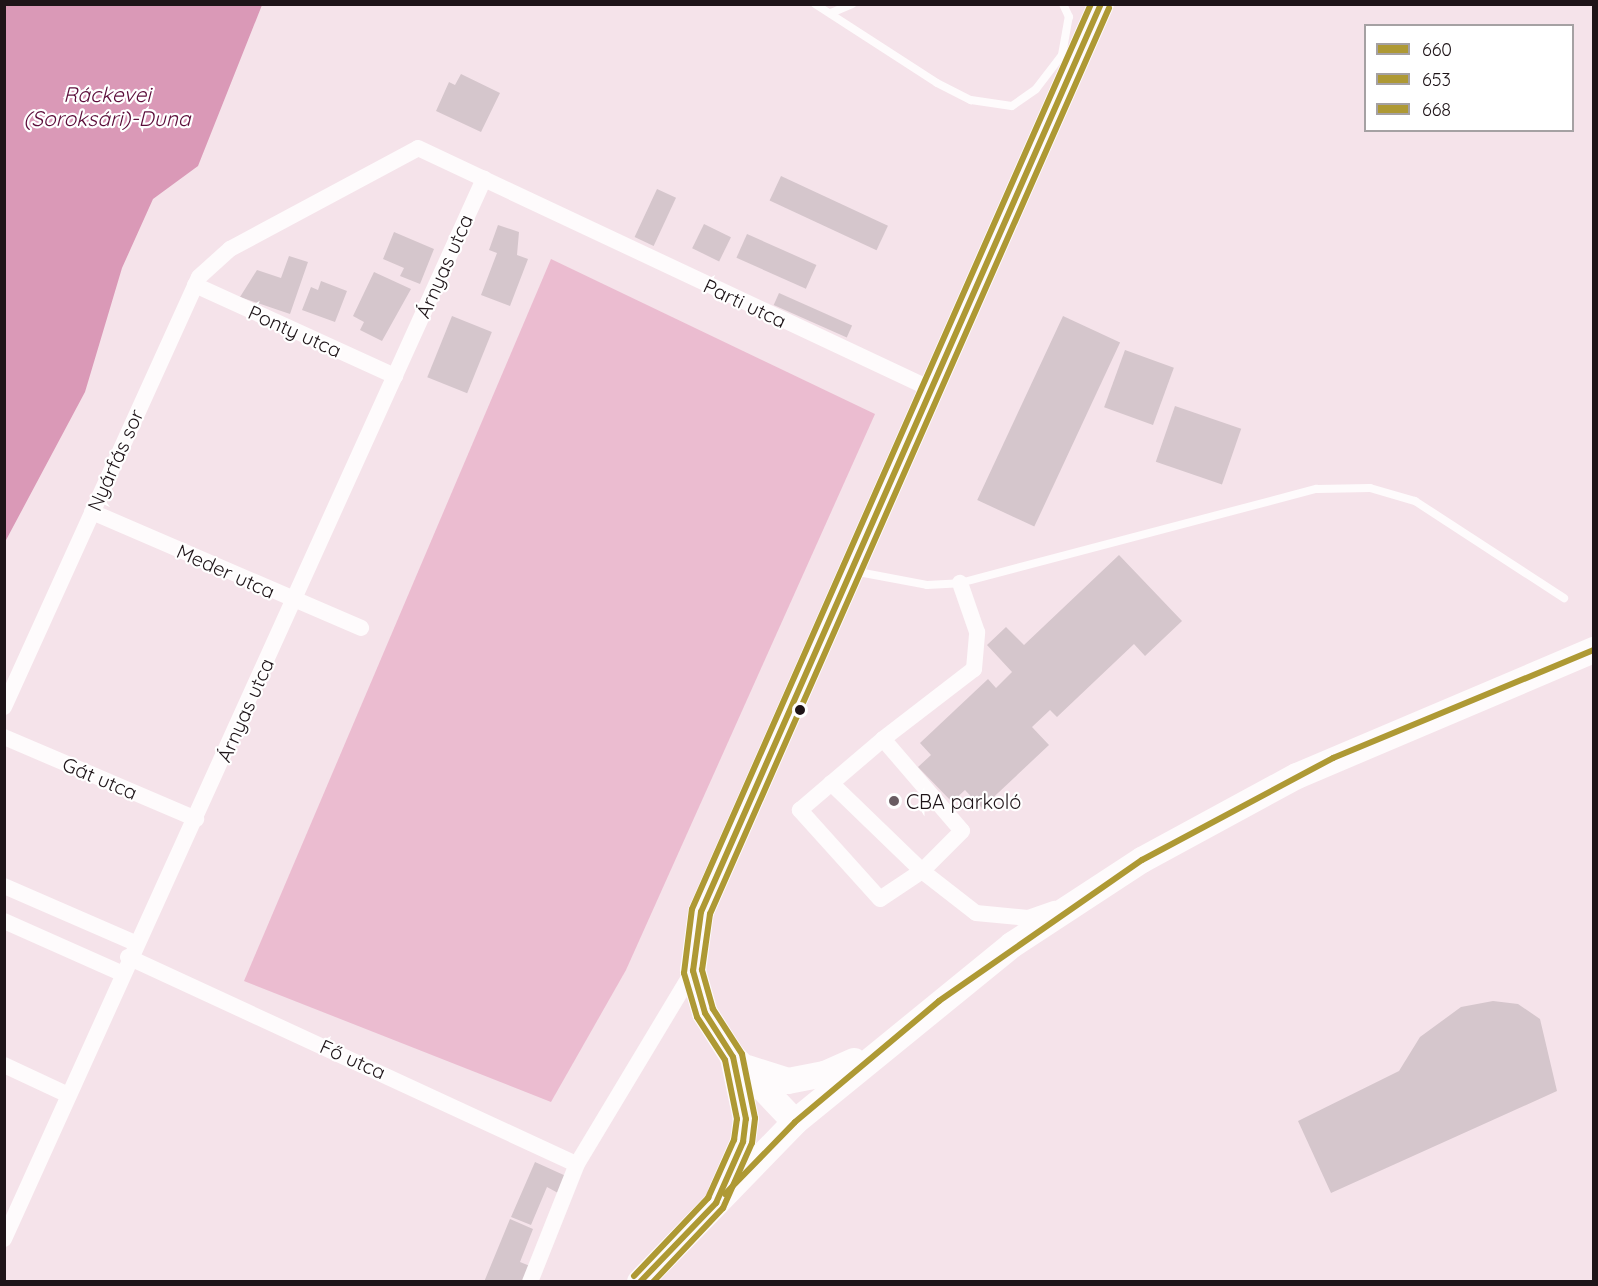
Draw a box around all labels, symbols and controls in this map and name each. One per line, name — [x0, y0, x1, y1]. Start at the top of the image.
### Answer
legend — [1364, 24, 1574, 132]
text: 660 — [1422, 38, 1452, 61]
text: 653 — [1422, 68, 1451, 91]
water label: Ráckevei (Soroksári)-Duna — [23, 81, 191, 131]
text: 668 — [1422, 98, 1451, 121]
street label: Árnyas utca — [410, 210, 478, 322]
street label: Parti utca — [700, 273, 790, 333]
street label: Ponty utca — [245, 300, 345, 362]
street label: Nyárfás sor — [82, 405, 148, 515]
street label: Meder utca — [173, 539, 279, 603]
street label: Árnyas utca — [211, 654, 279, 766]
unlabelled marker — [794, 704, 806, 716]
street label: Gát utca — [59, 752, 141, 804]
place label: CBA parkoló — [906, 789, 1021, 813]
marker: CBA parkoló — [887, 794, 901, 808]
street label: Fő utca — [316, 1034, 390, 1084]

